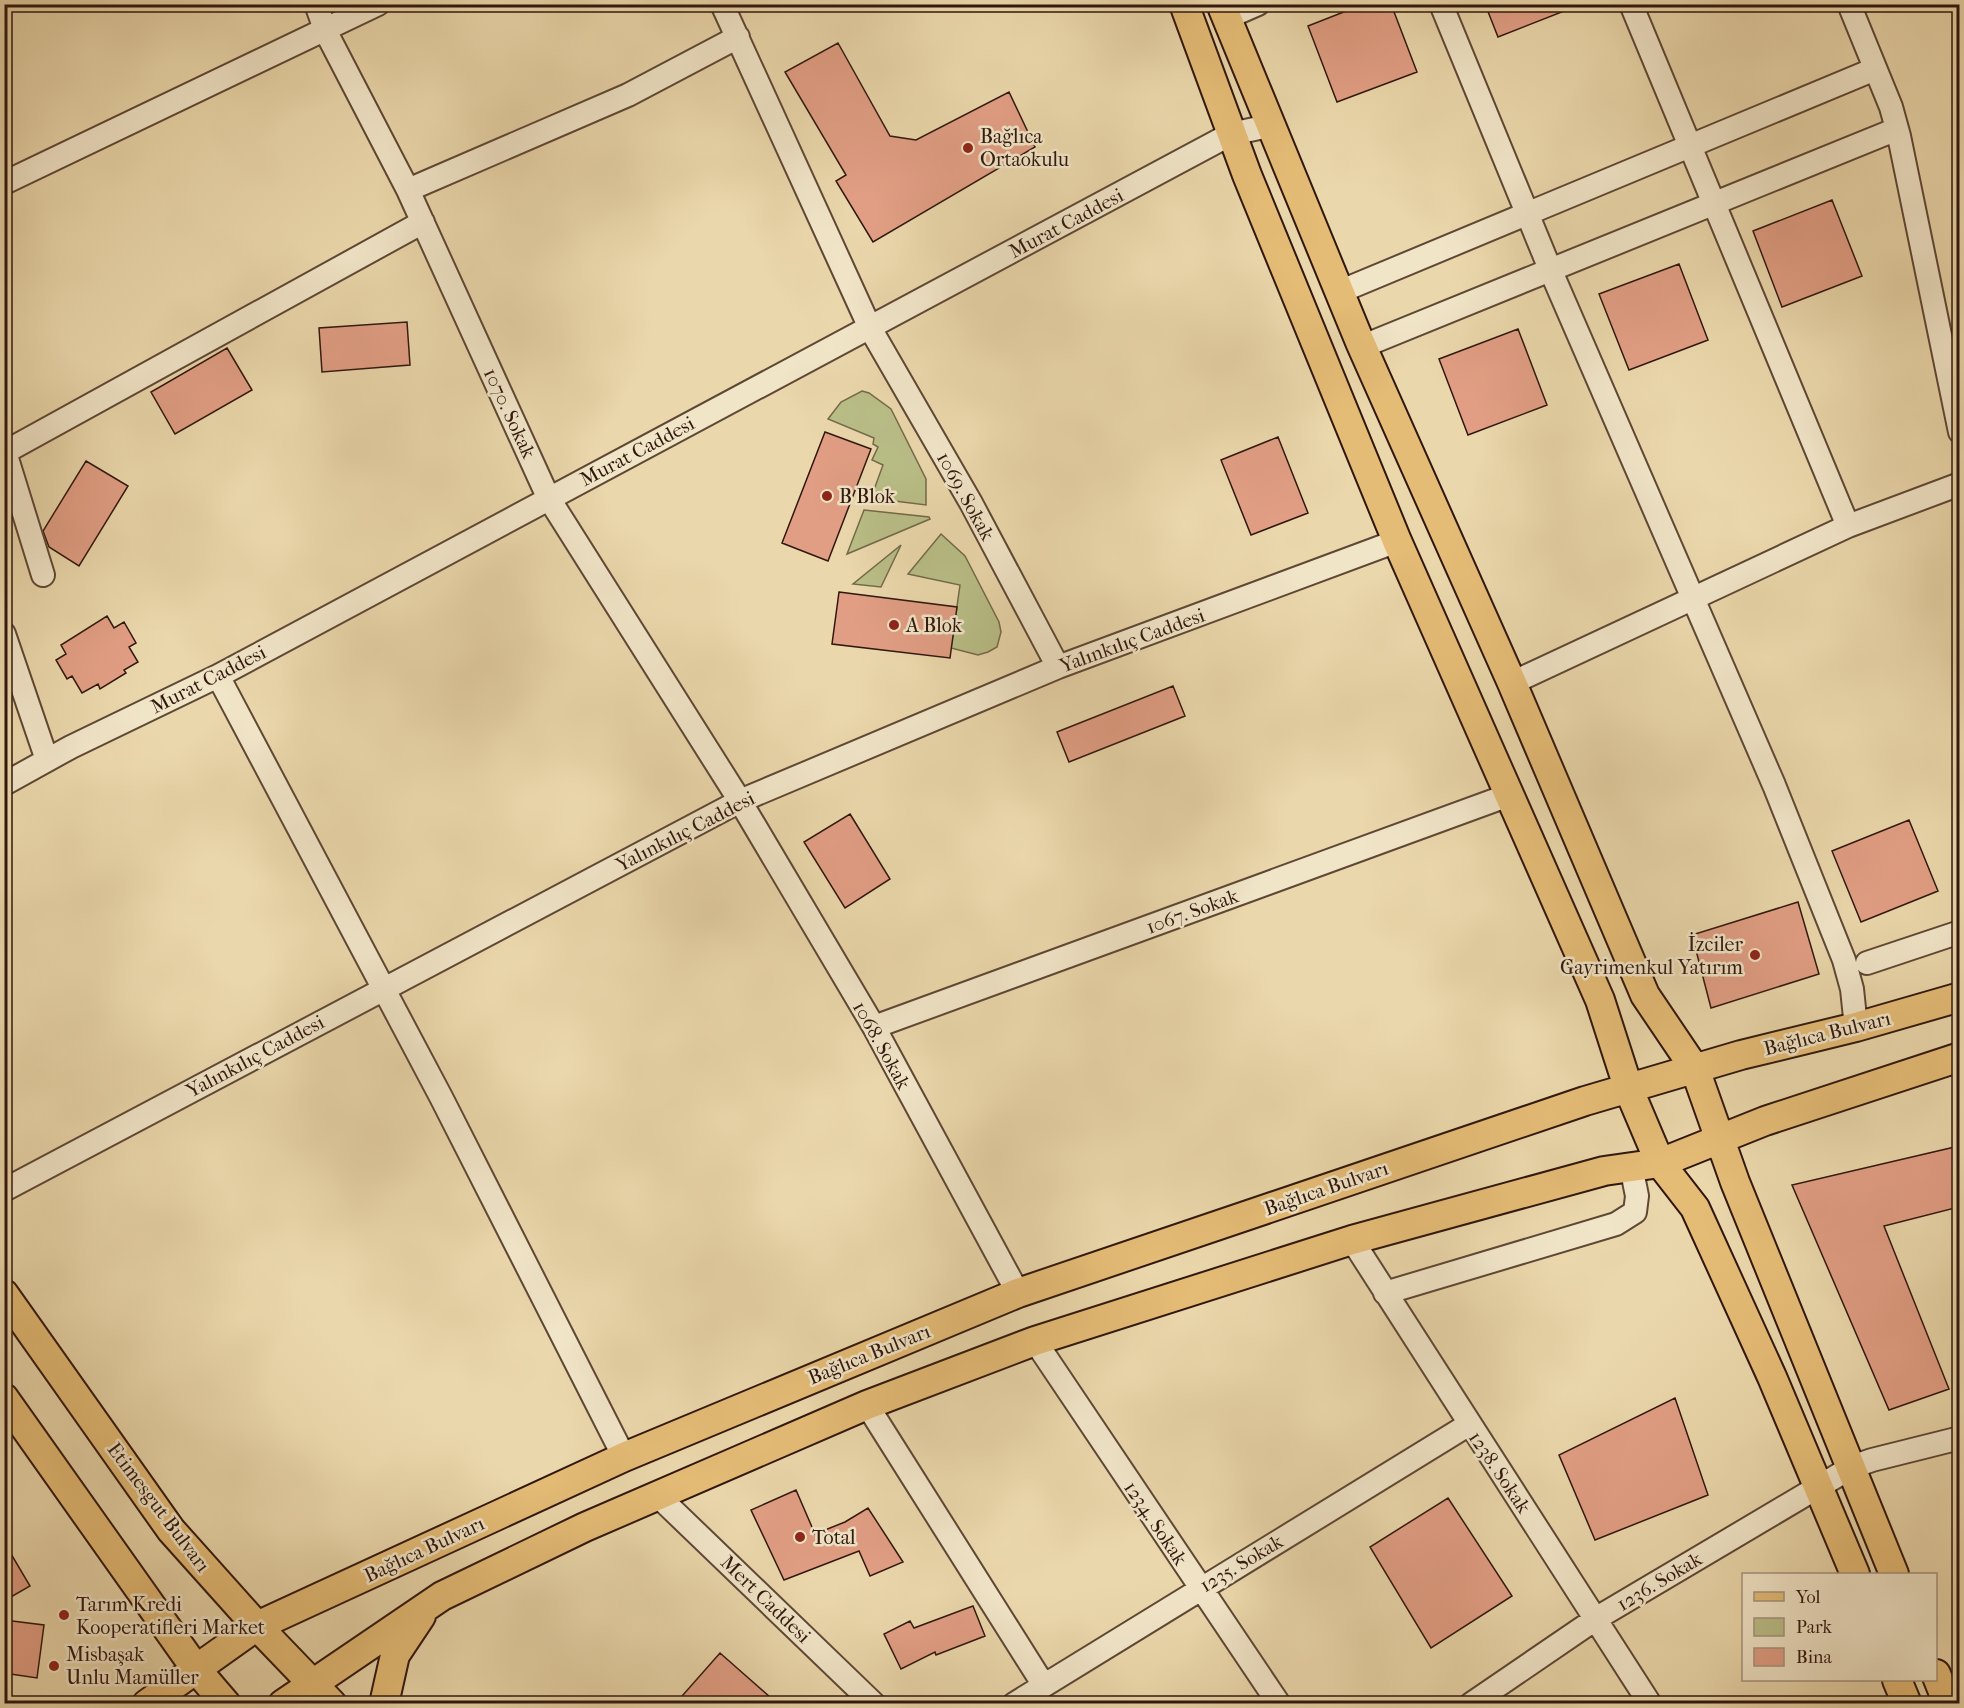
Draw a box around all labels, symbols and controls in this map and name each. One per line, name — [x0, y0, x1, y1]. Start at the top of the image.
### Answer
place label: Bağlıca Ortaokulu — [980, 125, 1070, 171]
marker: Bağlıca Ortaokulu — [961, 141, 975, 155]
street label: Murat Caddesi — [1005, 184, 1127, 263]
street label: 1070. Sokak — [479, 364, 541, 463]
street label: Murat Caddesi — [576, 412, 698, 491]
street label: 1069. Sokak — [932, 448, 1000, 545]
place label: B Blok — [839, 485, 896, 508]
marker: B Blok — [820, 489, 834, 503]
street label: Yalınkılıç Caddesi — [1056, 604, 1208, 678]
place label: A Blok — [905, 614, 963, 637]
marker: A Blok — [887, 618, 901, 632]
street label: Murat Caddesi — [147, 640, 270, 718]
street label: Yalınkılıç Caddesi — [611, 786, 759, 877]
street label: 1067. Sokak — [1143, 884, 1242, 939]
place label: İzciler Gayrimenkul Yatırım — [1560, 932, 1743, 979]
marker: İzciler Gayrimenkul Yatırım — [1748, 948, 1762, 962]
street label: 1068. Sokak — [848, 997, 916, 1094]
street label: Bağlıca Bulvarı — [1761, 1007, 1893, 1060]
street label: Yalınkılıç Caddesi — [182, 1010, 328, 1103]
street label: Bağlıca Bulvarı — [1261, 1156, 1391, 1220]
street label: Bağlıca Bulvarı — [805, 1319, 934, 1389]
street label: 1238. Sokak — [1464, 1427, 1536, 1518]
street label: Etimesgut Bulvarı — [103, 1438, 215, 1577]
street label: 1234. Sokak — [1119, 1477, 1192, 1570]
street label: Bağlıca Bulvarı — [361, 1512, 488, 1587]
place label: Total — [812, 1526, 856, 1549]
street label: 1235. Sokak — [1196, 1529, 1287, 1597]
marker: Total — [793, 1530, 807, 1544]
street label: 1236. Sokak — [1613, 1547, 1706, 1616]
street label: Mert Caddesi — [716, 1551, 815, 1648]
legend — [1742, 1573, 1937, 1681]
text: Yol — [1795, 1587, 1821, 1608]
place label: Tarım Kredi Kooperatifleri Market — [76, 1593, 265, 1639]
marker: Tarım Kredi Kooperatifleri Market — [57, 1608, 71, 1622]
text: Park — [1796, 1617, 1833, 1638]
place label: Misbaşak Unlu Mamüller — [66, 1643, 199, 1689]
text: Bina — [1796, 1647, 1832, 1668]
marker: Misbaşak Unlu Mamüller — [47, 1659, 61, 1673]

